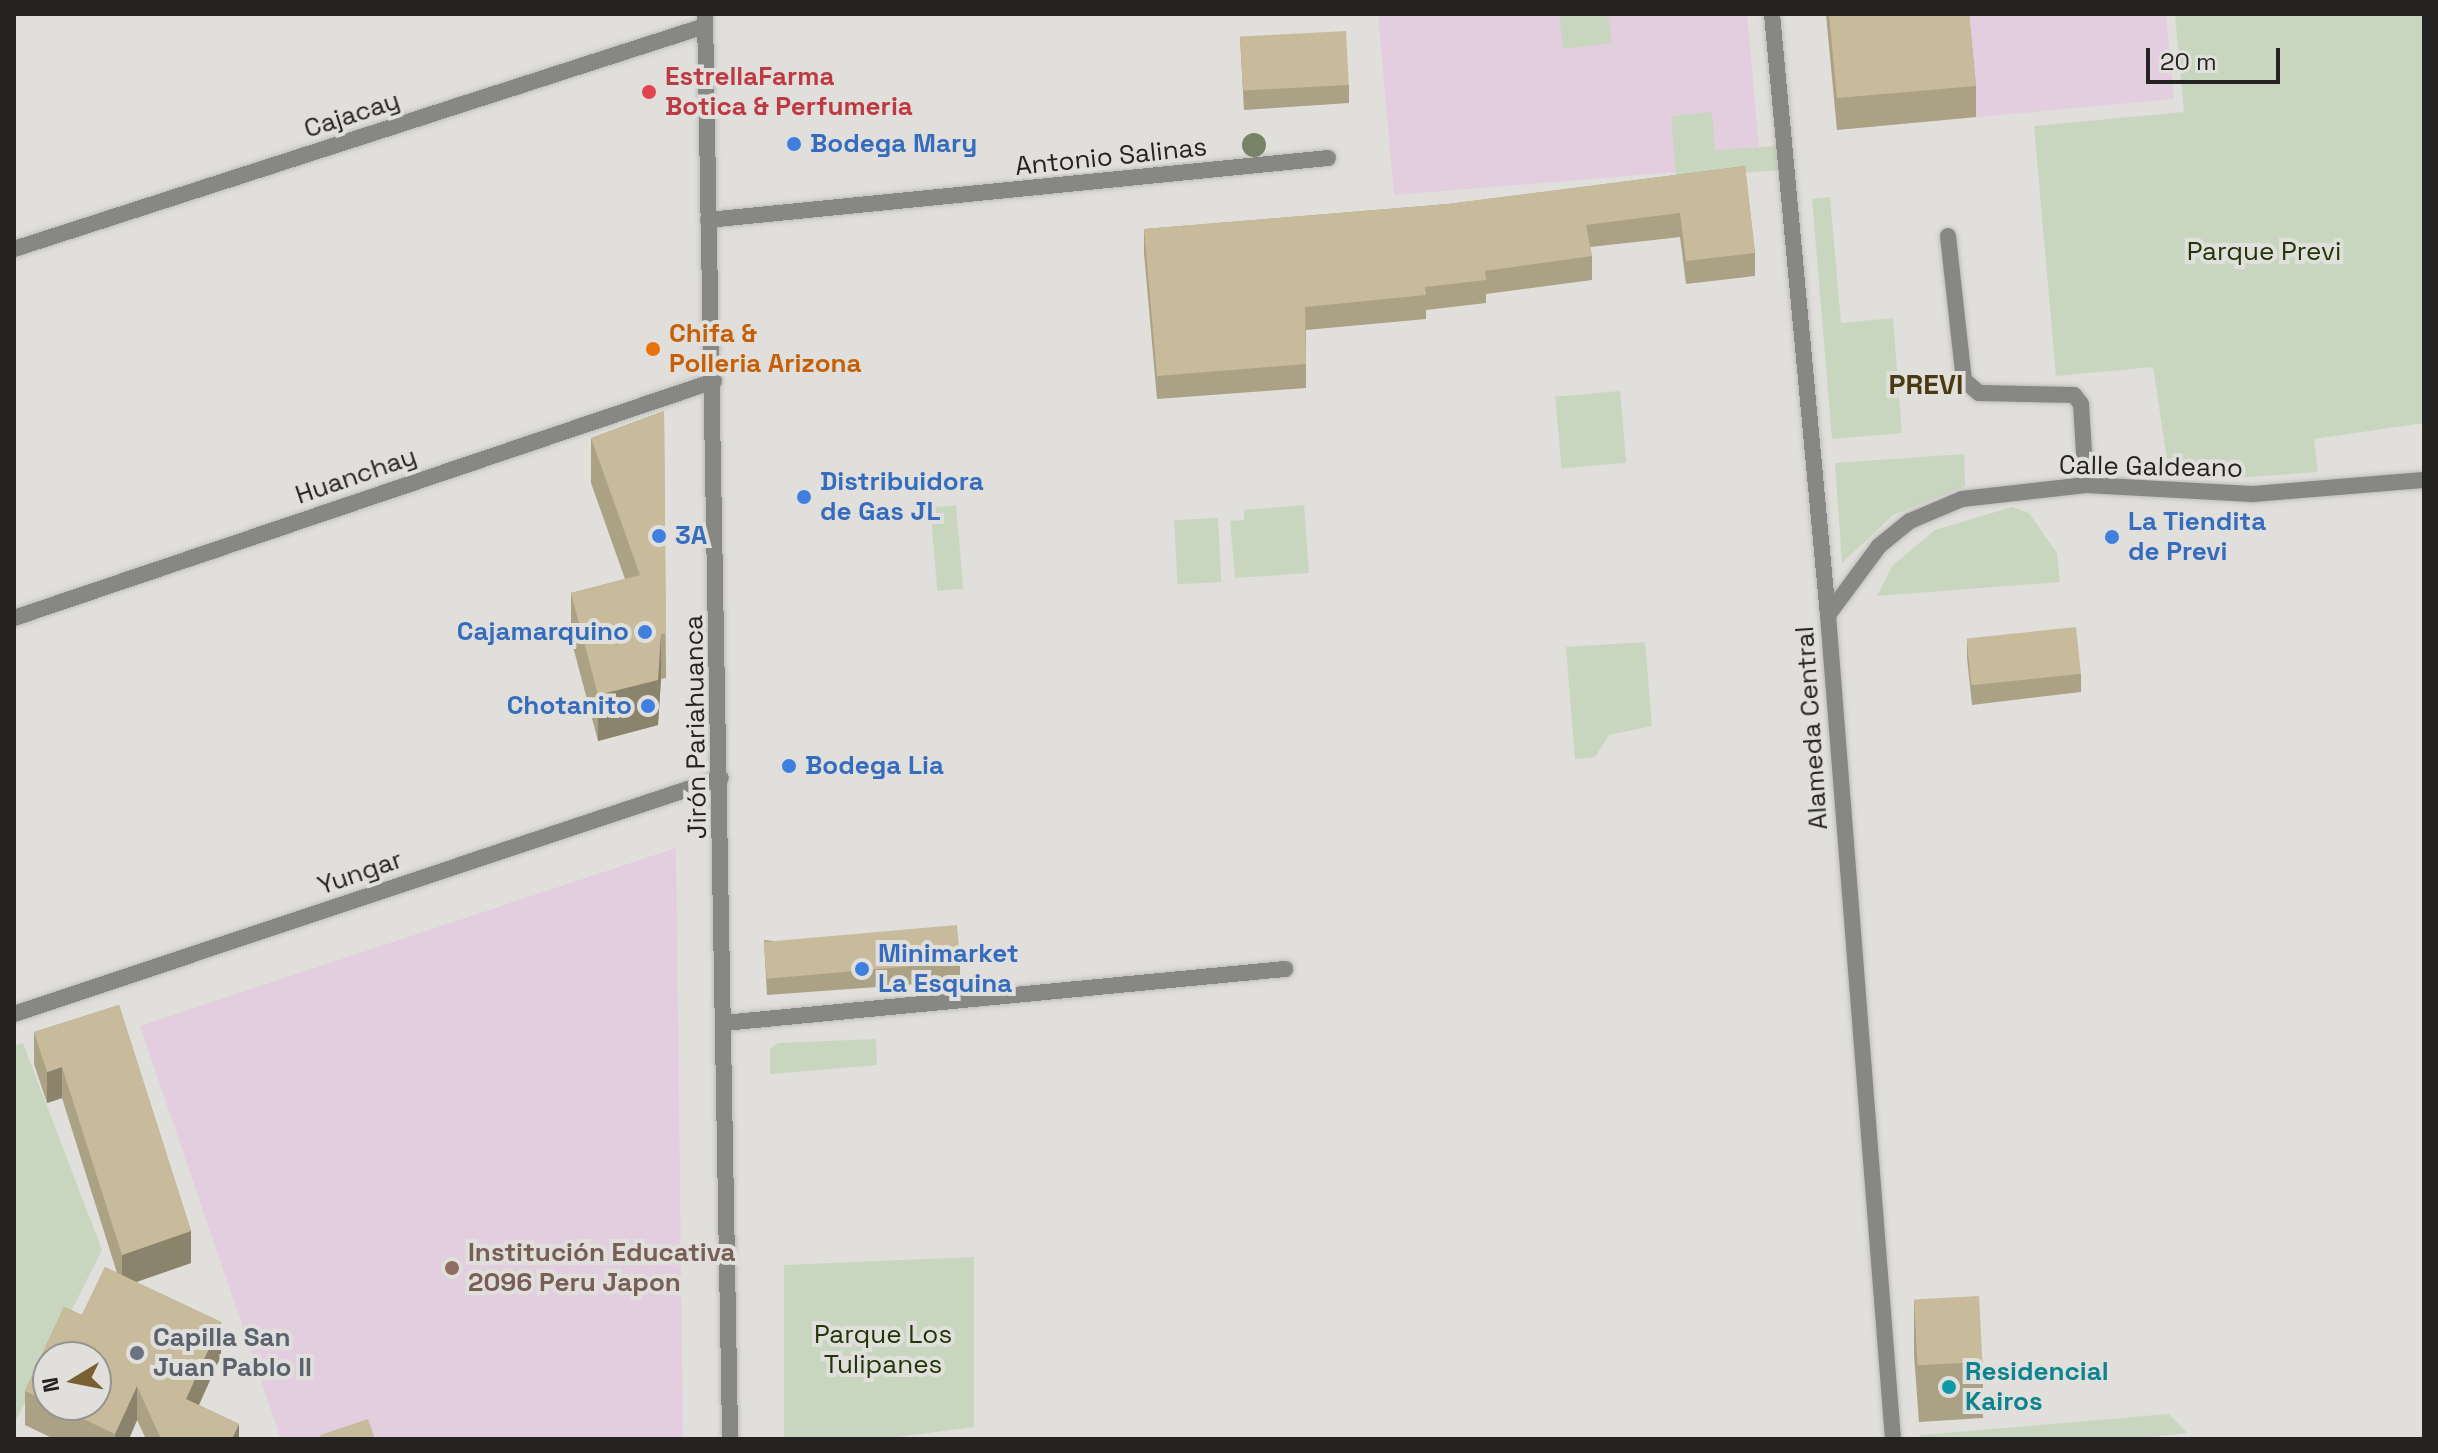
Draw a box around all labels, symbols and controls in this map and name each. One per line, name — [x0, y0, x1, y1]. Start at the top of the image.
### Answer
scale bar — [2150, 32, 2284, 82]
text: 20 m — [2160, 46, 2217, 77]
place label: EstrellaFarma Botica & Perfumeria — [665, 61, 913, 122]
marker: EstrellaFarma Botica & Perfumeria — [640, 83, 658, 101]
street label: Cajacay — [300, 85, 404, 145]
place label: Bodega Mary — [810, 128, 977, 160]
street label: Antonio Salinas — [1014, 131, 1208, 183]
marker: Bodega Mary — [785, 135, 803, 153]
park label: Parque Previ — [2187, 236, 2341, 268]
place label: Chifa & Polleria Arizona — [669, 318, 862, 380]
marker: Chifa & Polleria Arizona — [644, 340, 662, 358]
district label: PREVI — [1889, 367, 1963, 401]
street label: Huanchay — [291, 441, 421, 511]
street label: Calle Galdeano — [2059, 450, 2243, 484]
place label: Distribuidora de Gas JL — [820, 466, 984, 528]
marker: Distribuidora de Gas JL — [795, 488, 813, 506]
place label: La Tiendita de Previ — [2128, 506, 2267, 568]
place label: 3A — [675, 520, 707, 552]
marker: 3A — [650, 527, 668, 545]
marker: La Tiendita de Previ — [2103, 528, 2121, 546]
street label: Jirón Pariahuanca — [678, 615, 714, 839]
place label: Cajamarquino — [457, 616, 629, 648]
marker: Cajamarquino — [636, 623, 654, 641]
street label: Alameda Central — [1789, 625, 1835, 831]
place label: Chotanito — [507, 690, 632, 722]
marker: Chotanito — [639, 697, 657, 715]
place label: Bodega Lia — [805, 750, 944, 782]
marker: Bodega Lia — [780, 757, 798, 775]
street label: Yungar — [314, 844, 406, 902]
place label: Minimarket La Esquina — [878, 938, 1019, 1000]
marker: Minimarket La Esquina — [853, 960, 871, 978]
place label: Institución Educativa 2096 Peru Japon — [468, 1237, 736, 1298]
marker: Institución Educativa 2096 Peru Japon — [443, 1259, 461, 1277]
park label: Parque Los Tulipanes — [814, 1319, 952, 1380]
place label: Capilla San Juan Pablo II — [153, 1322, 312, 1384]
north arrow — [32, 1341, 112, 1421]
marker: Capilla San Juan Pablo II — [128, 1344, 146, 1362]
place label: Residencial Kairos — [1965, 1356, 2109, 1418]
text: N — [35, 1375, 65, 1395]
marker: Residencial Kairos — [1940, 1378, 1958, 1396]

